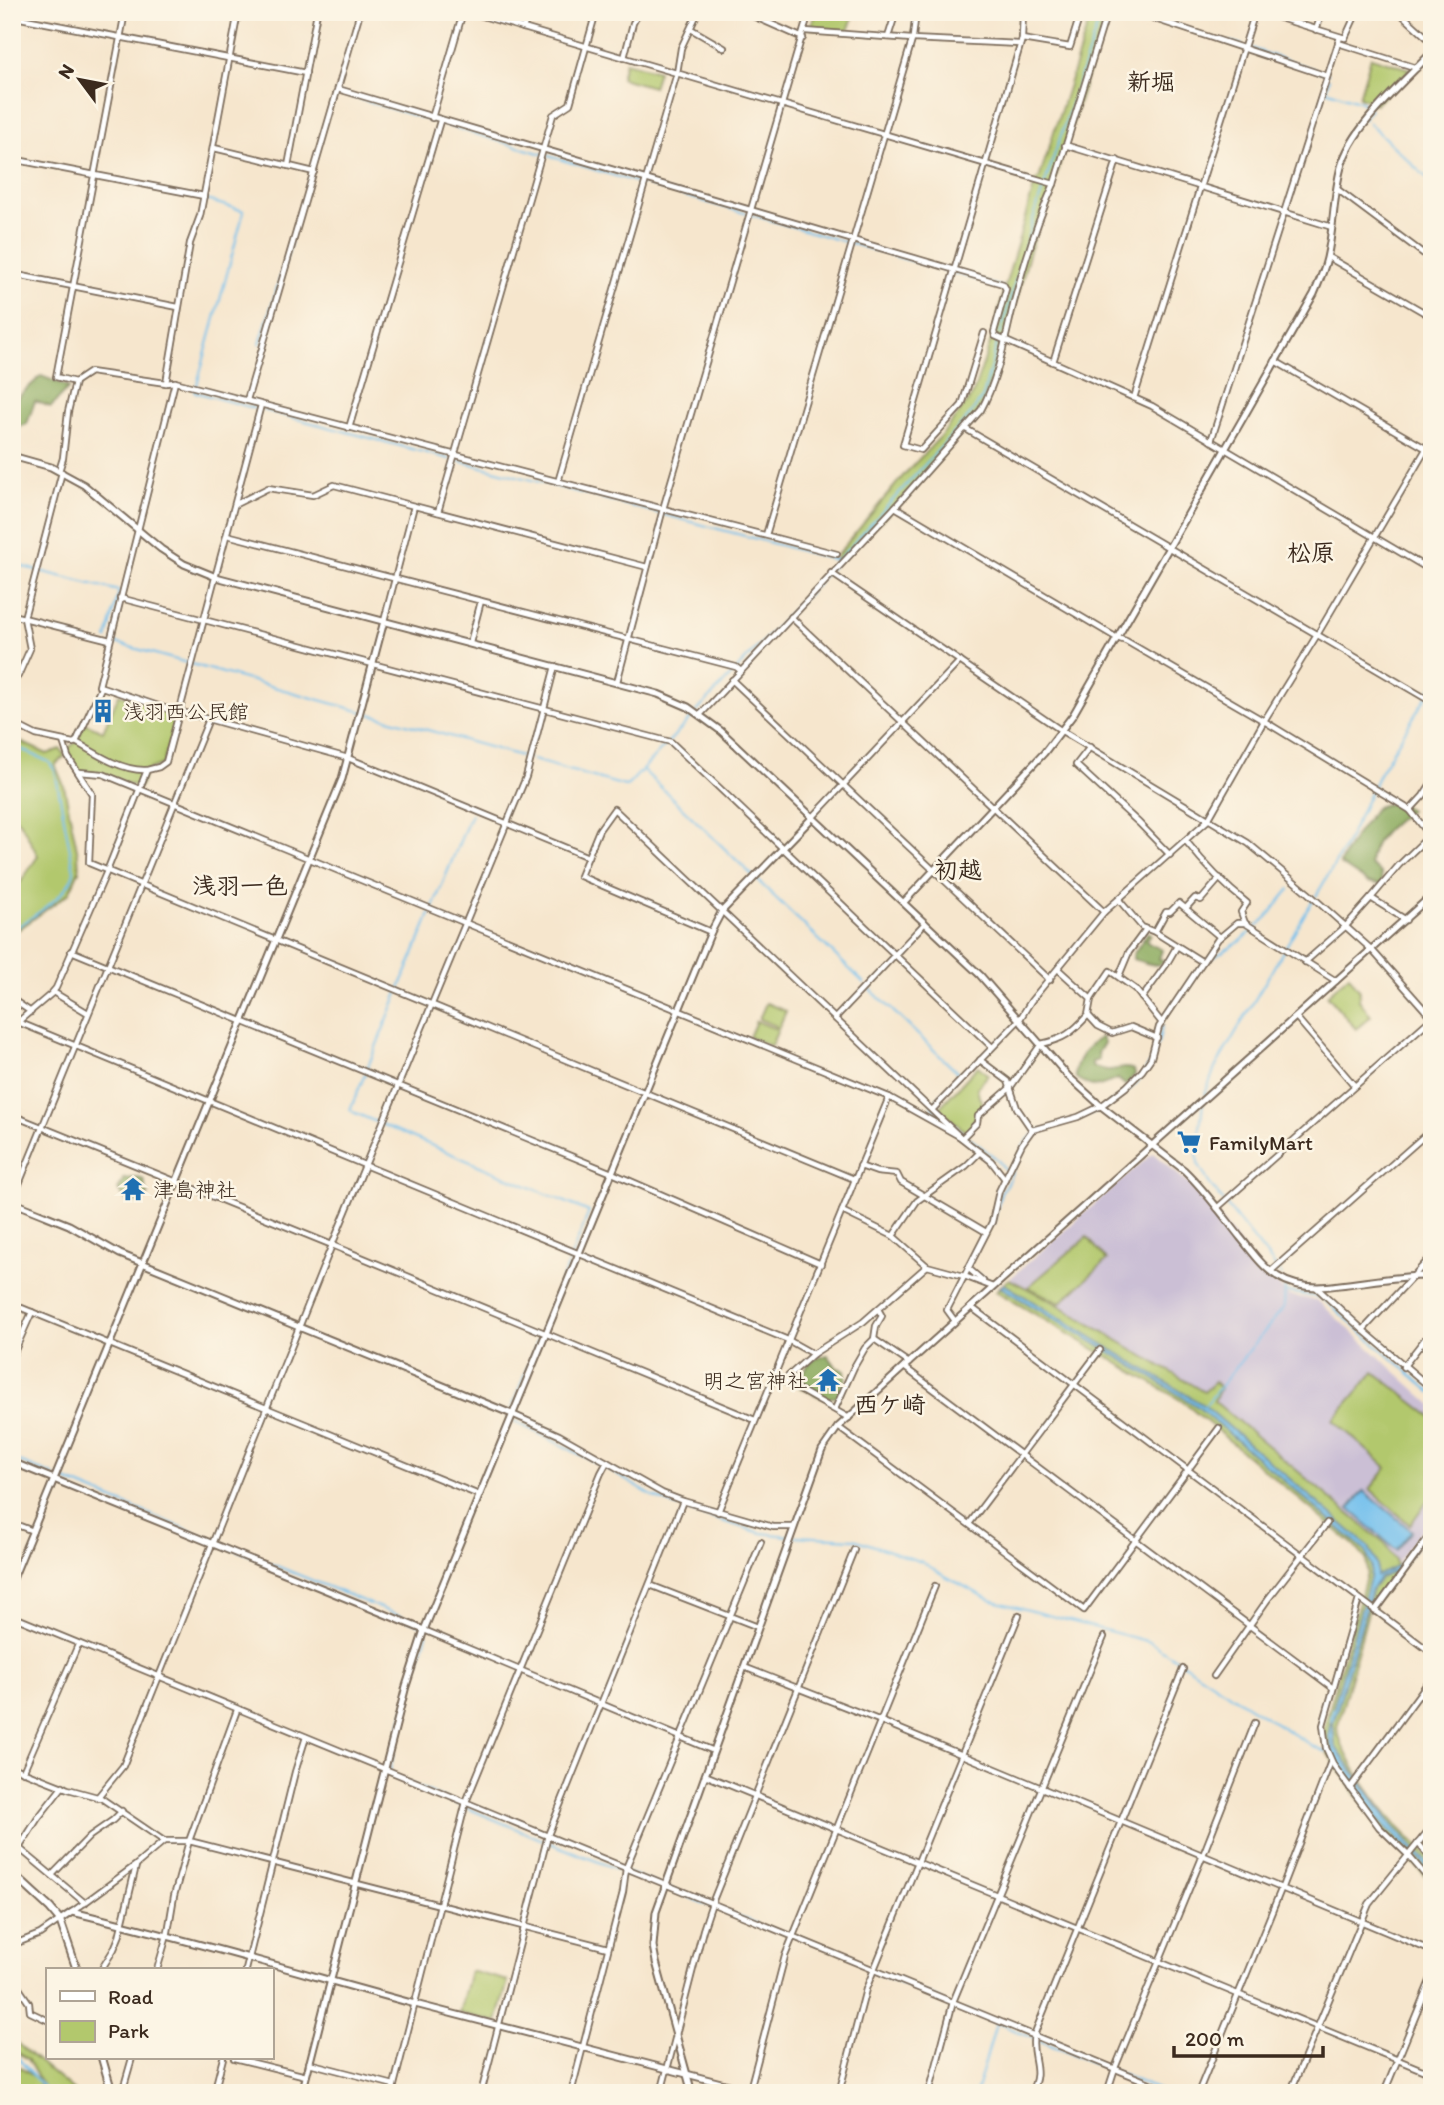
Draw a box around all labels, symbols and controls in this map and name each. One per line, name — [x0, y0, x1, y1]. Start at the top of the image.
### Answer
north arrow — [46, 46, 116, 116]
text: N — [53, 60, 79, 83]
district label: 新堀 — [1127, 67, 1175, 96]
district label: 松原 — [1287, 538, 1335, 567]
building icon: 浅羽西公民館 — [89, 697, 117, 725]
place label: 浅羽西公民館 — [123, 699, 249, 724]
district label: 初越 — [934, 855, 982, 884]
district label: 浅羽一色 — [192, 871, 288, 900]
supermarket icon: FamilyMart — [1175, 1128, 1203, 1156]
place label: FamilyMart — [1209, 1130, 1313, 1155]
temple icon: 津島神社 — [119, 1175, 147, 1203]
place label: 津島神社 — [153, 1177, 237, 1202]
temple icon: 明之宮神社 — [814, 1366, 842, 1394]
place label: 明之宮神社 — [703, 1368, 808, 1393]
district label: 西ケ崎 — [854, 1390, 926, 1419]
legend — [46, 1968, 273, 2060]
text: Road — [108, 1984, 154, 2009]
scale bar — [1174, 2014, 1323, 2058]
text: Park — [108, 2018, 150, 2043]
text: 200 m — [1185, 2026, 1245, 2051]

